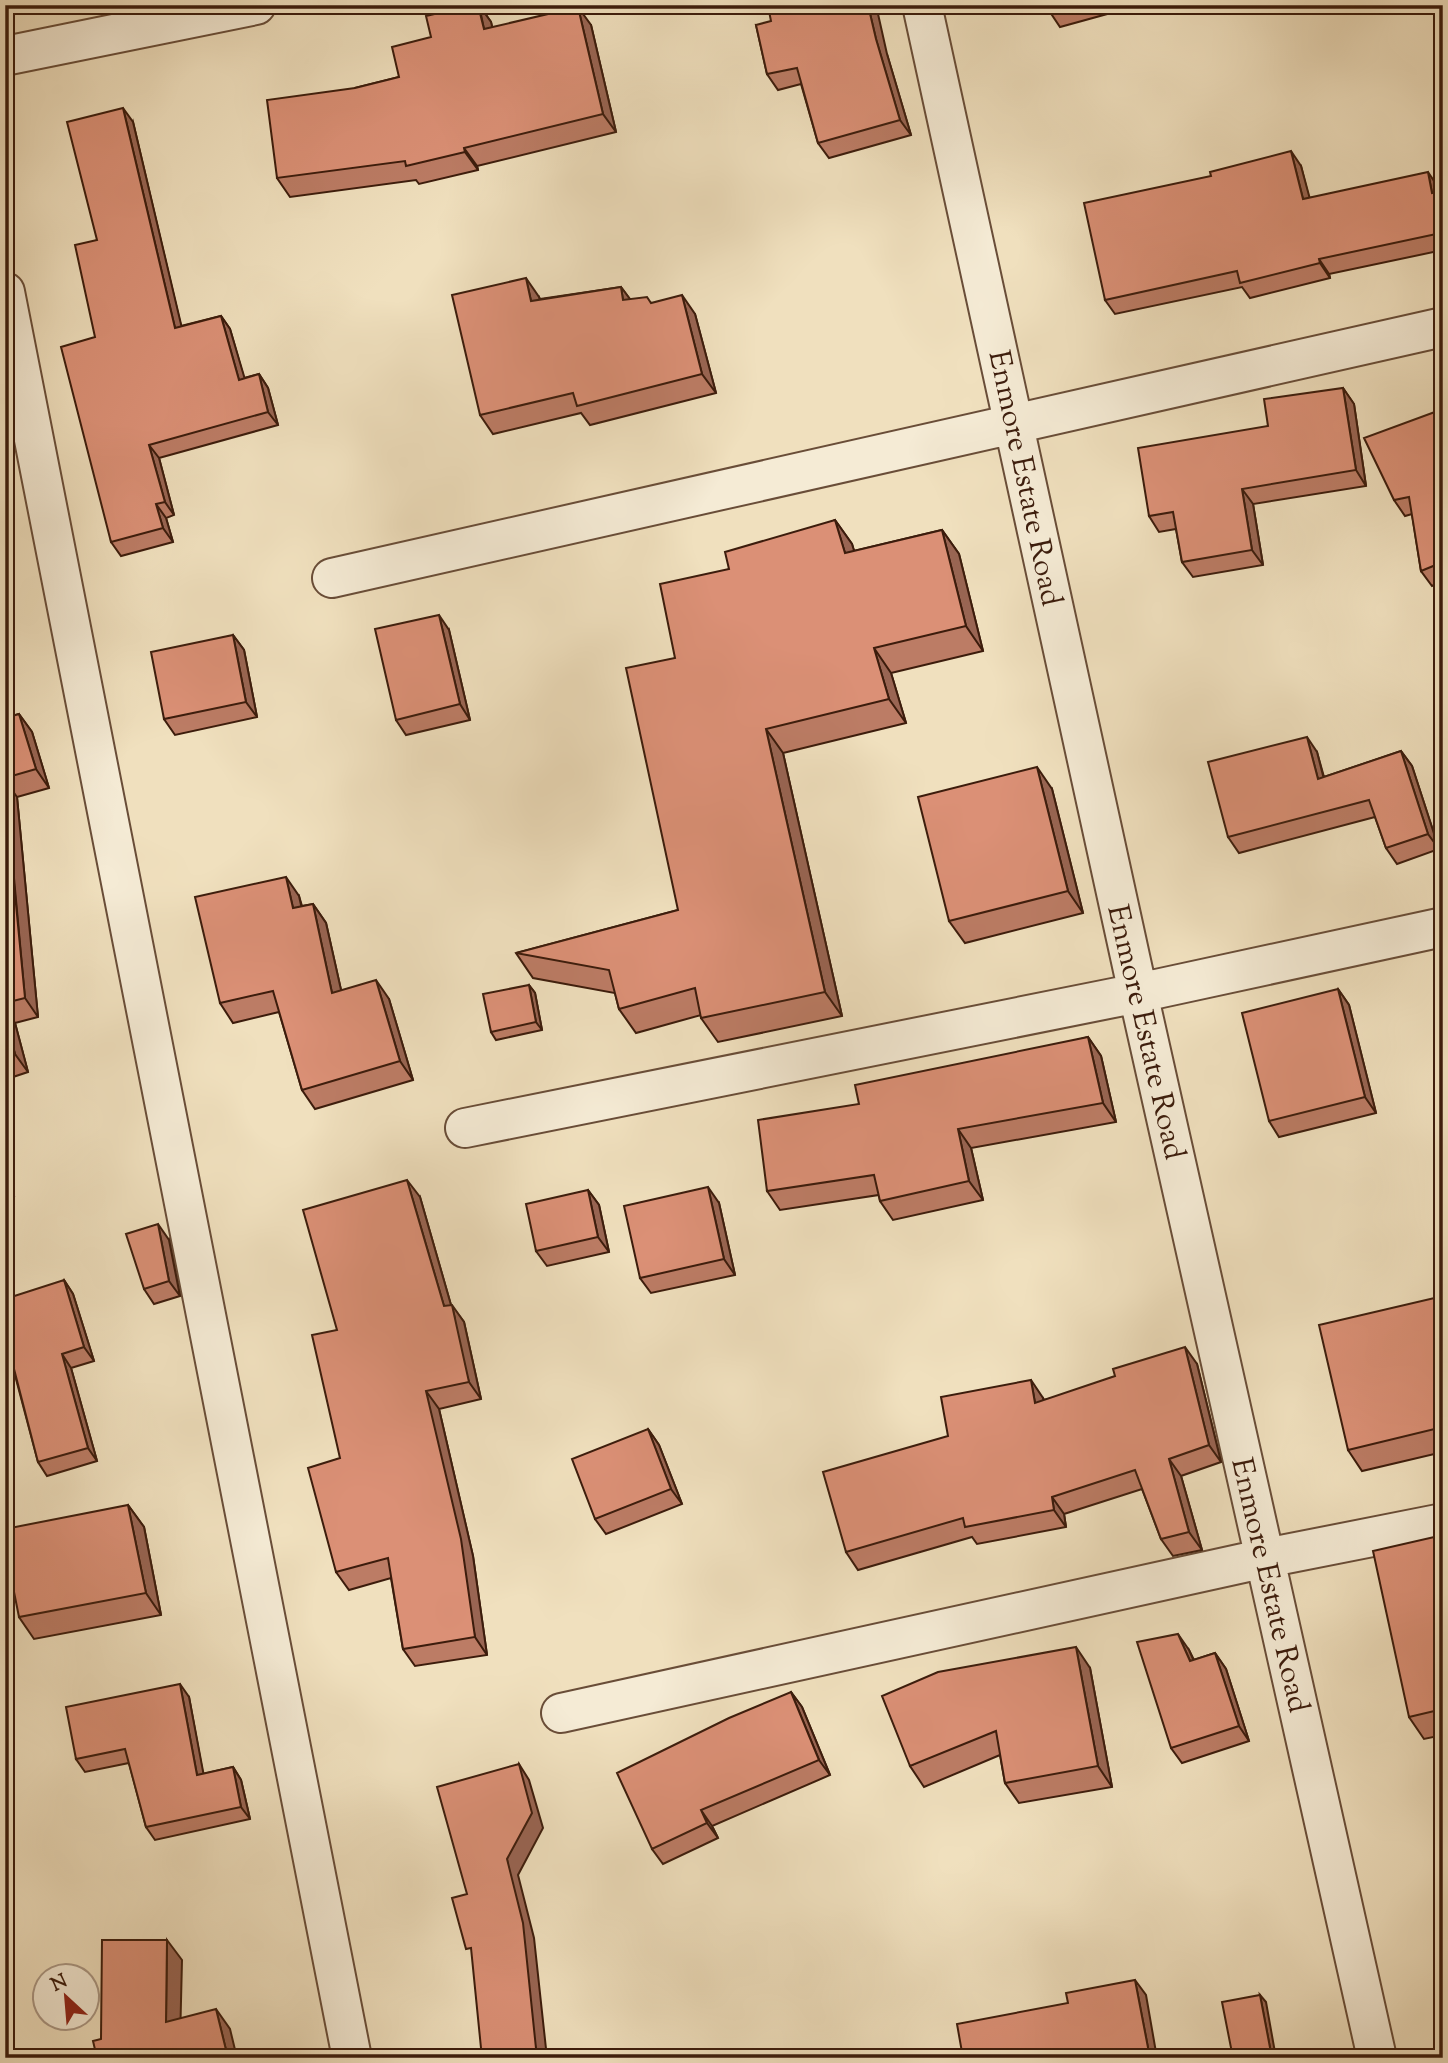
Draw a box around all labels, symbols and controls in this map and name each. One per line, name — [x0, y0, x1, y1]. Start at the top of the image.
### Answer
street label: Enmore Estate Road — [975, 347, 1072, 610]
street label: Enmore Estate Road — [1094, 901, 1195, 1164]
street label: Enmore Estate Road — [1218, 1454, 1319, 1717]
north arrow — [32, 1962, 102, 2032]
text: N — [47, 1969, 72, 1999]

